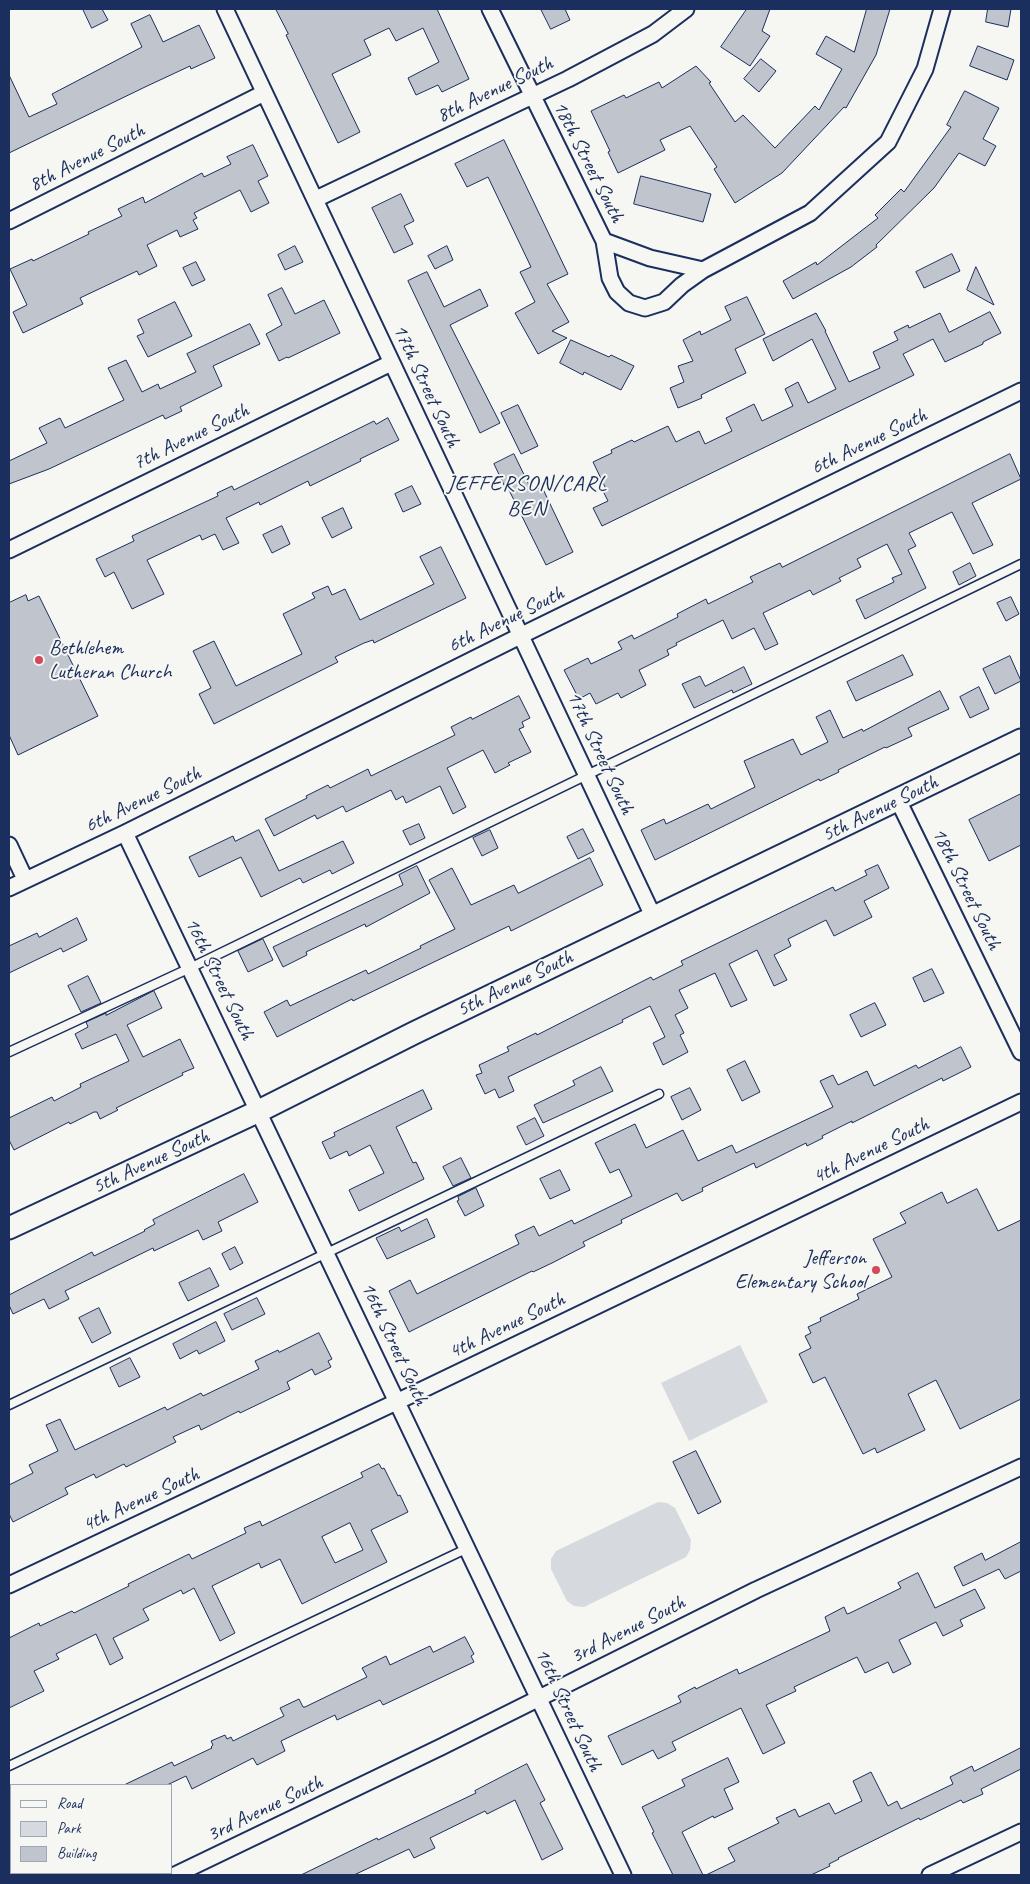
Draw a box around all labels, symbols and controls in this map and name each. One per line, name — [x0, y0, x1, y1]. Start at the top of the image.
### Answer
street label: 8th Avenue South — [433, 51, 557, 129]
street label: 18th Street South — [547, 97, 629, 227]
street label: 8th Avenue South — [25, 118, 149, 198]
street label: 17th Street South — [386, 320, 466, 452]
street label: 7th Avenue South — [129, 398, 253, 476]
street label: 6th Avenue South — [807, 403, 931, 481]
district label: JEFFERSON/CARL BEN — [446, 471, 608, 522]
street label: 6th Avenue South — [444, 581, 568, 659]
place label: Bethlehem Lutheran Church — [49, 635, 171, 685]
marker: Bethlehem Lutheran Church — [33, 654, 45, 666]
street label: 17th Street South — [560, 687, 640, 819]
street label: 6th Avenue South — [81, 761, 205, 839]
street label: 5th Avenue South — [818, 770, 942, 848]
street label: 18th Street South — [926, 824, 1006, 954]
street label: 16th Street South — [179, 914, 259, 1044]
street label: 5th Avenue South — [453, 945, 577, 1023]
street label: 4th Avenue South — [809, 1112, 933, 1190]
street label: 5th Avenue South — [89, 1124, 213, 1200]
place label: Jefferson Elementary School — [735, 1245, 866, 1295]
marker: Jefferson Elementary School — [870, 1264, 882, 1276]
street label: 16th Street South — [354, 1278, 434, 1410]
street label: 4th Avenue South — [445, 1287, 569, 1365]
street label: 4th Avenue South — [79, 1462, 203, 1538]
street label: 3rd Avenue South — [566, 1590, 690, 1670]
street label: 16th Street South — [528, 1644, 608, 1776]
street label: 3rd Avenue South — [203, 1770, 327, 1848]
legend — [10, 1784, 172, 1874]
text: Road — [57, 1794, 82, 1813]
text: Park — [57, 1819, 81, 1838]
text: Building — [57, 1844, 96, 1863]

